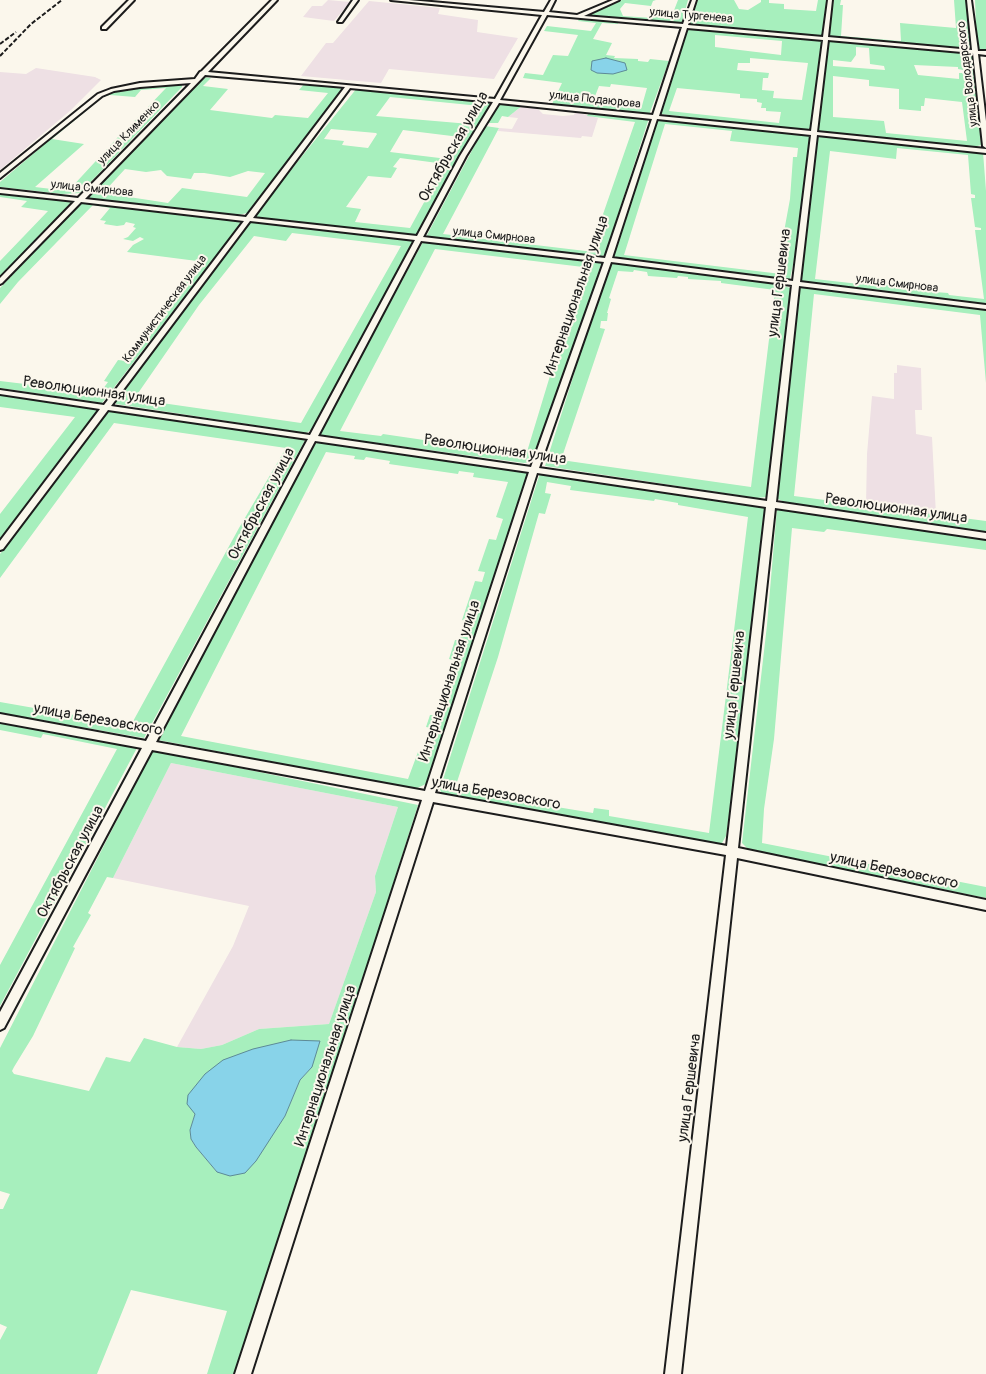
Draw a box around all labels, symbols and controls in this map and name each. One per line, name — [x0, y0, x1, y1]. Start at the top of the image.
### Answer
street label: улица Тургенева — [649, 5, 733, 27]
street label: улица Володарского — [954, 20, 982, 128]
street label: улица Подаюрова — [549, 88, 641, 112]
street label: Октябрьская улица — [415, 89, 493, 205]
street label: улица Клименко — [95, 98, 163, 168]
street label: улица Смирнова — [50, 178, 134, 200]
street label: Интернациональная улица — [541, 213, 613, 379]
street label: улица Смирнова — [452, 225, 536, 247]
street label: улица Гершевича — [764, 228, 796, 338]
street label: Коммунистическая улица — [120, 252, 210, 366]
street label: улица Смирнова — [855, 272, 939, 296]
street label: Революционная улица — [22, 373, 166, 411]
street label: Революционная улица — [423, 431, 567, 469]
street label: Октябрьская улица — [225, 445, 299, 563]
street label: Революционная улица — [824, 490, 968, 528]
street label: Интернациональная улица — [415, 598, 485, 764]
street label: улица Гершевича — [720, 630, 750, 740]
street label: улица Березовского — [32, 700, 164, 740]
street label: улица Березовского — [430, 774, 562, 814]
street label: Октябрьская улица — [34, 803, 108, 921]
street label: улица Березовского — [828, 849, 960, 893]
street label: Интернациональная улица — [291, 983, 361, 1149]
street label: улица Гершевича — [674, 1033, 706, 1143]

